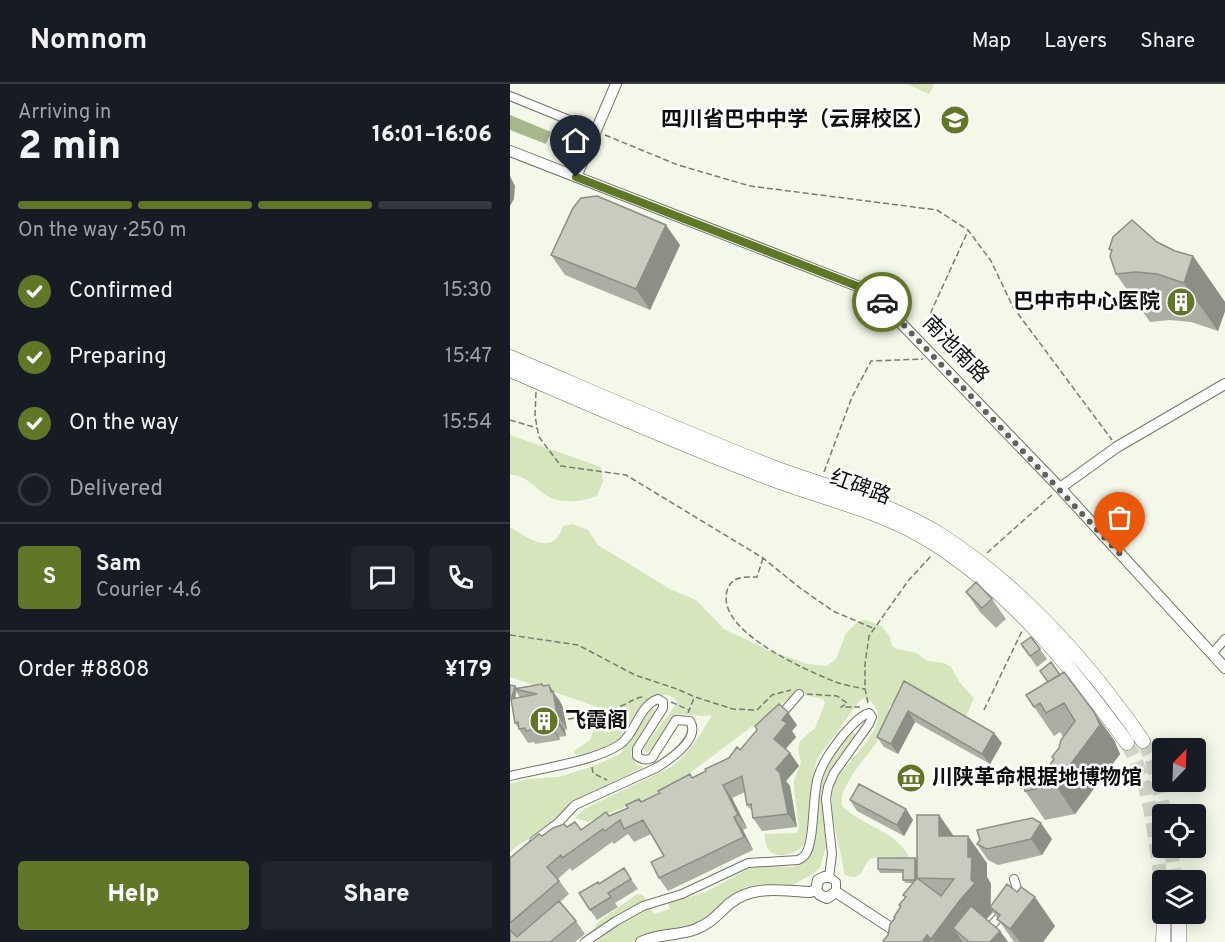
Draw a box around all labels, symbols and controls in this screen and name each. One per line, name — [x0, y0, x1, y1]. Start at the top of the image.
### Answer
text: Nomnom — [30, 23, 147, 59]
text: Map — [972, 28, 1011, 55]
text: Layers — [1044, 28, 1107, 55]
text: Share — [1140, 28, 1195, 55]
text: Arriving in — [18, 100, 111, 126]
school or university icon: 四川省巴中中学（云屏校区） — [939, 104, 971, 136]
place label: 四川省巴中中学（云屏校区） — [661, 107, 934, 134]
pin — [550, 115, 601, 177]
text: 16:01–16:06 — [372, 122, 492, 149]
text: 2 min — [18, 124, 121, 173]
icon: home — [559, 124, 592, 157]
text: On the way · 250 m — [18, 218, 186, 244]
courier — [852, 272, 912, 332]
icon: check — [18, 275, 51, 308]
text: Confirmed — [69, 278, 173, 305]
text: 15:30 — [443, 278, 492, 304]
icon: car — [866, 286, 899, 319]
building icon: 巴中市中心医院 — [1165, 286, 1197, 318]
place label: 巴中市中心医院 — [1013, 289, 1160, 316]
street label: 南池南路 — [916, 310, 994, 390]
icon: check — [18, 341, 51, 374]
text: Preparing — [69, 344, 167, 371]
text: 15:47 — [445, 344, 492, 370]
icon: check — [18, 407, 51, 440]
text: On the way — [69, 410, 179, 437]
text: 15:54 — [442, 410, 492, 436]
street label: 红碑路 — [826, 465, 894, 511]
text: Delivered — [69, 476, 163, 503]
pin — [1094, 492, 1145, 554]
icon: bag — [1103, 501, 1136, 534]
button: chat — [351, 546, 414, 609]
button: phone — [429, 546, 492, 609]
text: Sam — [96, 551, 141, 578]
text: S — [43, 564, 56, 591]
text: Courier · 4.6 — [96, 578, 201, 604]
text: Order #8808 — [18, 657, 150, 684]
text: ¥179 — [445, 657, 492, 684]
building icon: 飞霞阁 — [528, 705, 560, 737]
place label: 飞霞阁 — [565, 708, 628, 735]
north arrow — [1152, 738, 1206, 792]
map controls — [1152, 738, 1206, 924]
museum icon: 川陕革命根据地博物馆 — [895, 762, 927, 794]
place label: 川陕革命根据地博物馆 — [932, 765, 1142, 792]
button: locate — [1152, 804, 1206, 858]
button: Help — [18, 861, 249, 930]
button: Share — [261, 861, 492, 930]
button: layers — [1152, 870, 1206, 924]

